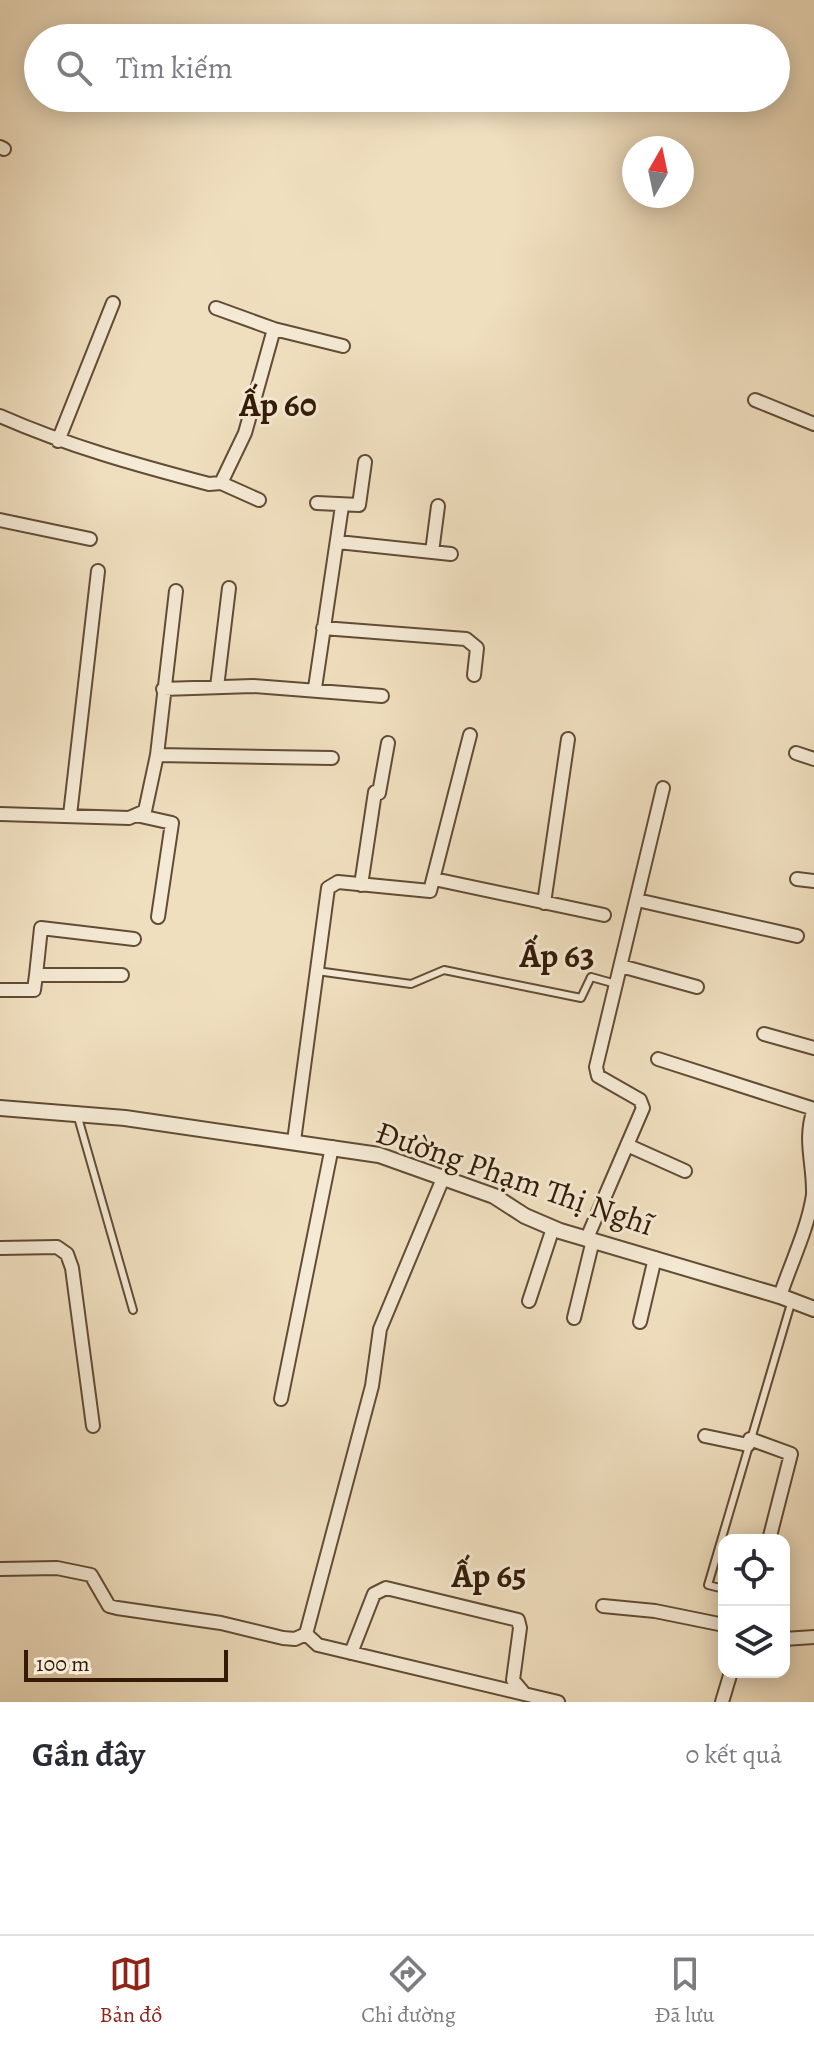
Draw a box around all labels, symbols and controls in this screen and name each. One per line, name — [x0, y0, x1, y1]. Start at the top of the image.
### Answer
search box — [24, 24, 790, 112]
icon: search — [52, 46, 96, 90]
text: Tìm kiếm — [116, 48, 233, 88]
north arrow — [622, 136, 694, 208]
district label: Ấp 60 — [238, 381, 317, 428]
district label: Ấp 63 — [518, 932, 595, 979]
street label: Đường Phạm Thị Nghĩ — [370, 1110, 661, 1247]
map controls — [718, 1534, 790, 1678]
button: locate — [718, 1534, 790, 1606]
district label: Ấp 65 — [450, 1552, 527, 1599]
button: layers — [718, 1606, 790, 1678]
scale bar — [24, 1646, 228, 1682]
text: 100 m — [36, 1649, 90, 1679]
text: Gần đây — [32, 1731, 145, 1778]
text: 0 kết quả — [686, 1737, 782, 1772]
tab: Bản đồ — [100, 1952, 162, 2030]
tab: Chỉ đường — [361, 1952, 456, 2030]
tab: Đã lưu — [655, 1952, 714, 2030]

